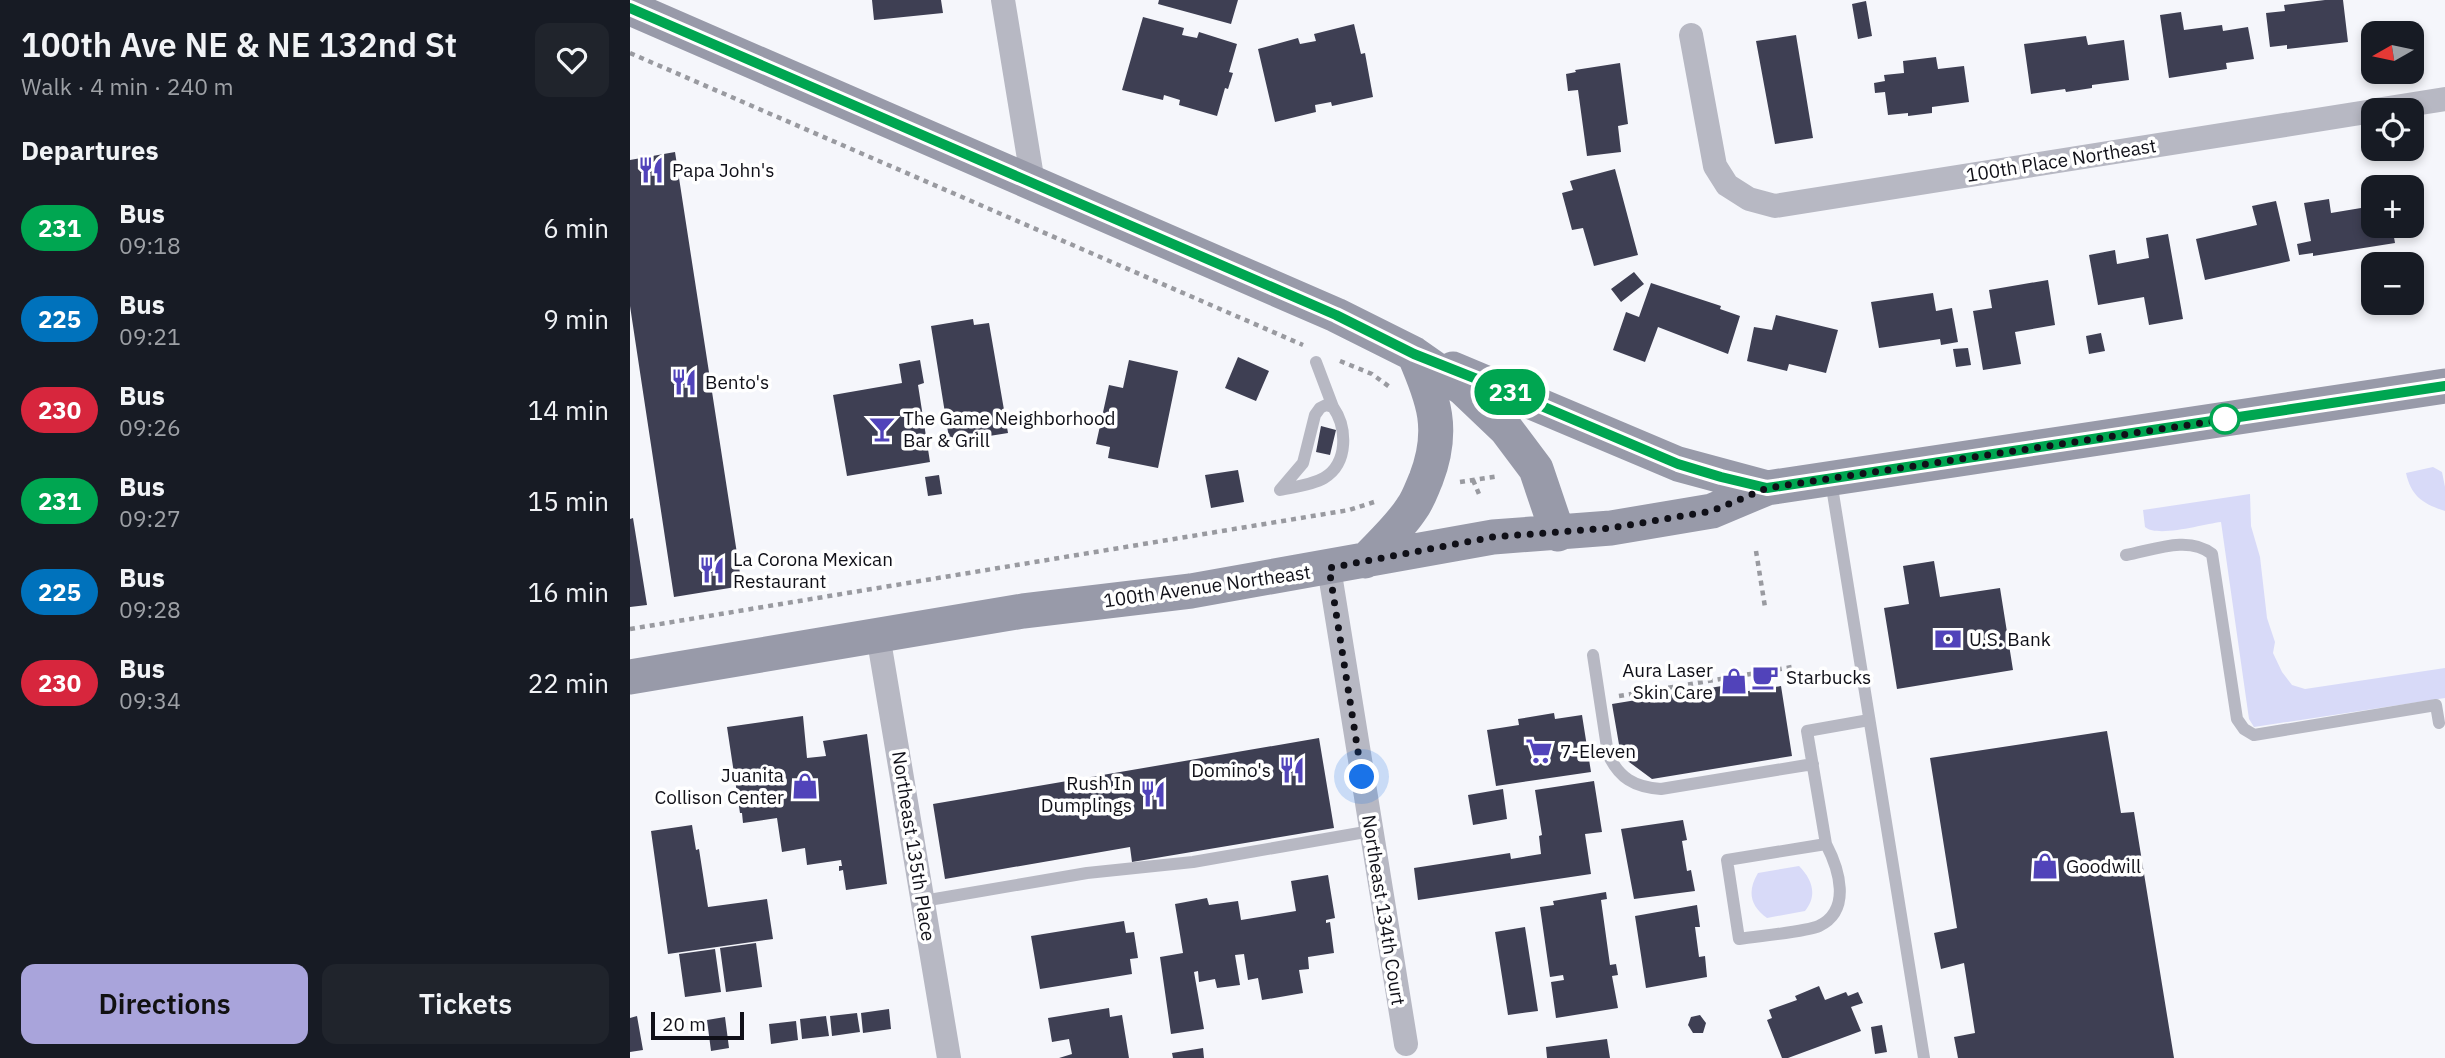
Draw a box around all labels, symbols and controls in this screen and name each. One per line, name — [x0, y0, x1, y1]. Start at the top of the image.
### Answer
north arrow — [2361, 21, 2424, 84]
map controls — [2361, 21, 2424, 315]
text: 100th Ave NE & NE 132nd St — [21, 23, 457, 66]
button: heart — [535, 23, 609, 97]
text: Walk · 4 min · 240 m — [21, 71, 234, 101]
button: locate — [2361, 98, 2424, 161]
text: Departures — [21, 133, 159, 167]
street label: 100th Place Northeast — [1964, 133, 2158, 187]
restaurant icon: Papa John's — [636, 155, 666, 185]
place label: Papa John's — [672, 158, 775, 182]
button: + — [2361, 175, 2424, 238]
text: Bus — [119, 196, 165, 230]
text: 6 min — [543, 211, 609, 245]
text: 231 — [38, 212, 81, 244]
text: 09:18 — [119, 230, 181, 260]
button: − — [2361, 252, 2424, 315]
text: Bus — [119, 287, 165, 321]
text: 9 min — [543, 302, 609, 336]
text: 225 — [38, 303, 81, 335]
text: 09:21 — [119, 321, 181, 351]
restaurant icon: Bento's — [669, 367, 699, 397]
line badge: 231 — [1470, 369, 1550, 415]
place label: Bento's — [705, 370, 769, 394]
text: 231 — [1488, 376, 1532, 408]
text: Bus — [119, 378, 165, 412]
text: 14 min — [528, 393, 609, 427]
text: 230 — [38, 394, 81, 426]
unlabelled marker — [2210, 404, 2240, 434]
place label: The Game Neighborhood Bar & Grill — [903, 406, 1116, 452]
text: 09:26 — [119, 412, 181, 442]
bar icon: The Game Neighborhood Bar & Grill — [867, 414, 897, 444]
text: Bus — [119, 469, 165, 503]
text: 15 min — [528, 484, 609, 518]
text: 231 — [38, 485, 81, 517]
text: 09:27 — [119, 503, 181, 533]
place label: La Corona Mexican Restaurant — [733, 547, 893, 593]
restaurant icon: La Corona Mexican Restaurant — [697, 555, 727, 585]
text: Bus — [119, 560, 165, 594]
street label: 100th Avenue Northeast — [1102, 560, 1312, 612]
text: 16 min — [528, 575, 609, 609]
text: 225 — [38, 576, 81, 608]
text: 09:28 — [119, 594, 181, 624]
bank icon: U.S. Bank — [1933, 624, 1963, 654]
place label: U.S. Bank — [1969, 627, 2051, 651]
text: Bus — [119, 651, 165, 685]
place label: Aura Laser Skin Care — [1622, 658, 1713, 704]
cafe icon: Starbucks — [1750, 662, 1780, 692]
place label: Starbucks — [1786, 665, 1871, 689]
text: 22 min — [528, 666, 609, 700]
shop icon: Aura Laser Skin Care — [1719, 666, 1749, 696]
text: 230 — [38, 667, 81, 699]
text: 09:34 — [119, 685, 181, 715]
supermarket icon: 7-Eleven — [1524, 736, 1554, 766]
place label: 7-Eleven — [1560, 739, 1636, 763]
street label: Northeast 135th Place — [887, 749, 941, 943]
restaurant icon: Domino's — [1277, 755, 1307, 785]
place label: Domino's — [1191, 758, 1271, 782]
your location — [1344, 759, 1379, 794]
place label: Juanita Collison Center — [654, 763, 784, 809]
shop icon: Juanita Collison Center — [790, 771, 820, 801]
place label: Rush In Dumplings — [1041, 771, 1132, 817]
restaurant icon: Rush In Dumplings — [1138, 779, 1168, 809]
street label: Northeast 134th Court — [1357, 813, 1411, 1007]
shop icon: Goodwill — [2030, 851, 2060, 881]
place label: Goodwill — [2066, 854, 2141, 878]
button: Directions — [21, 964, 308, 1044]
button: Tickets — [322, 964, 609, 1044]
scale bar — [651, 1009, 744, 1041]
text: 20 m — [662, 1012, 706, 1036]

